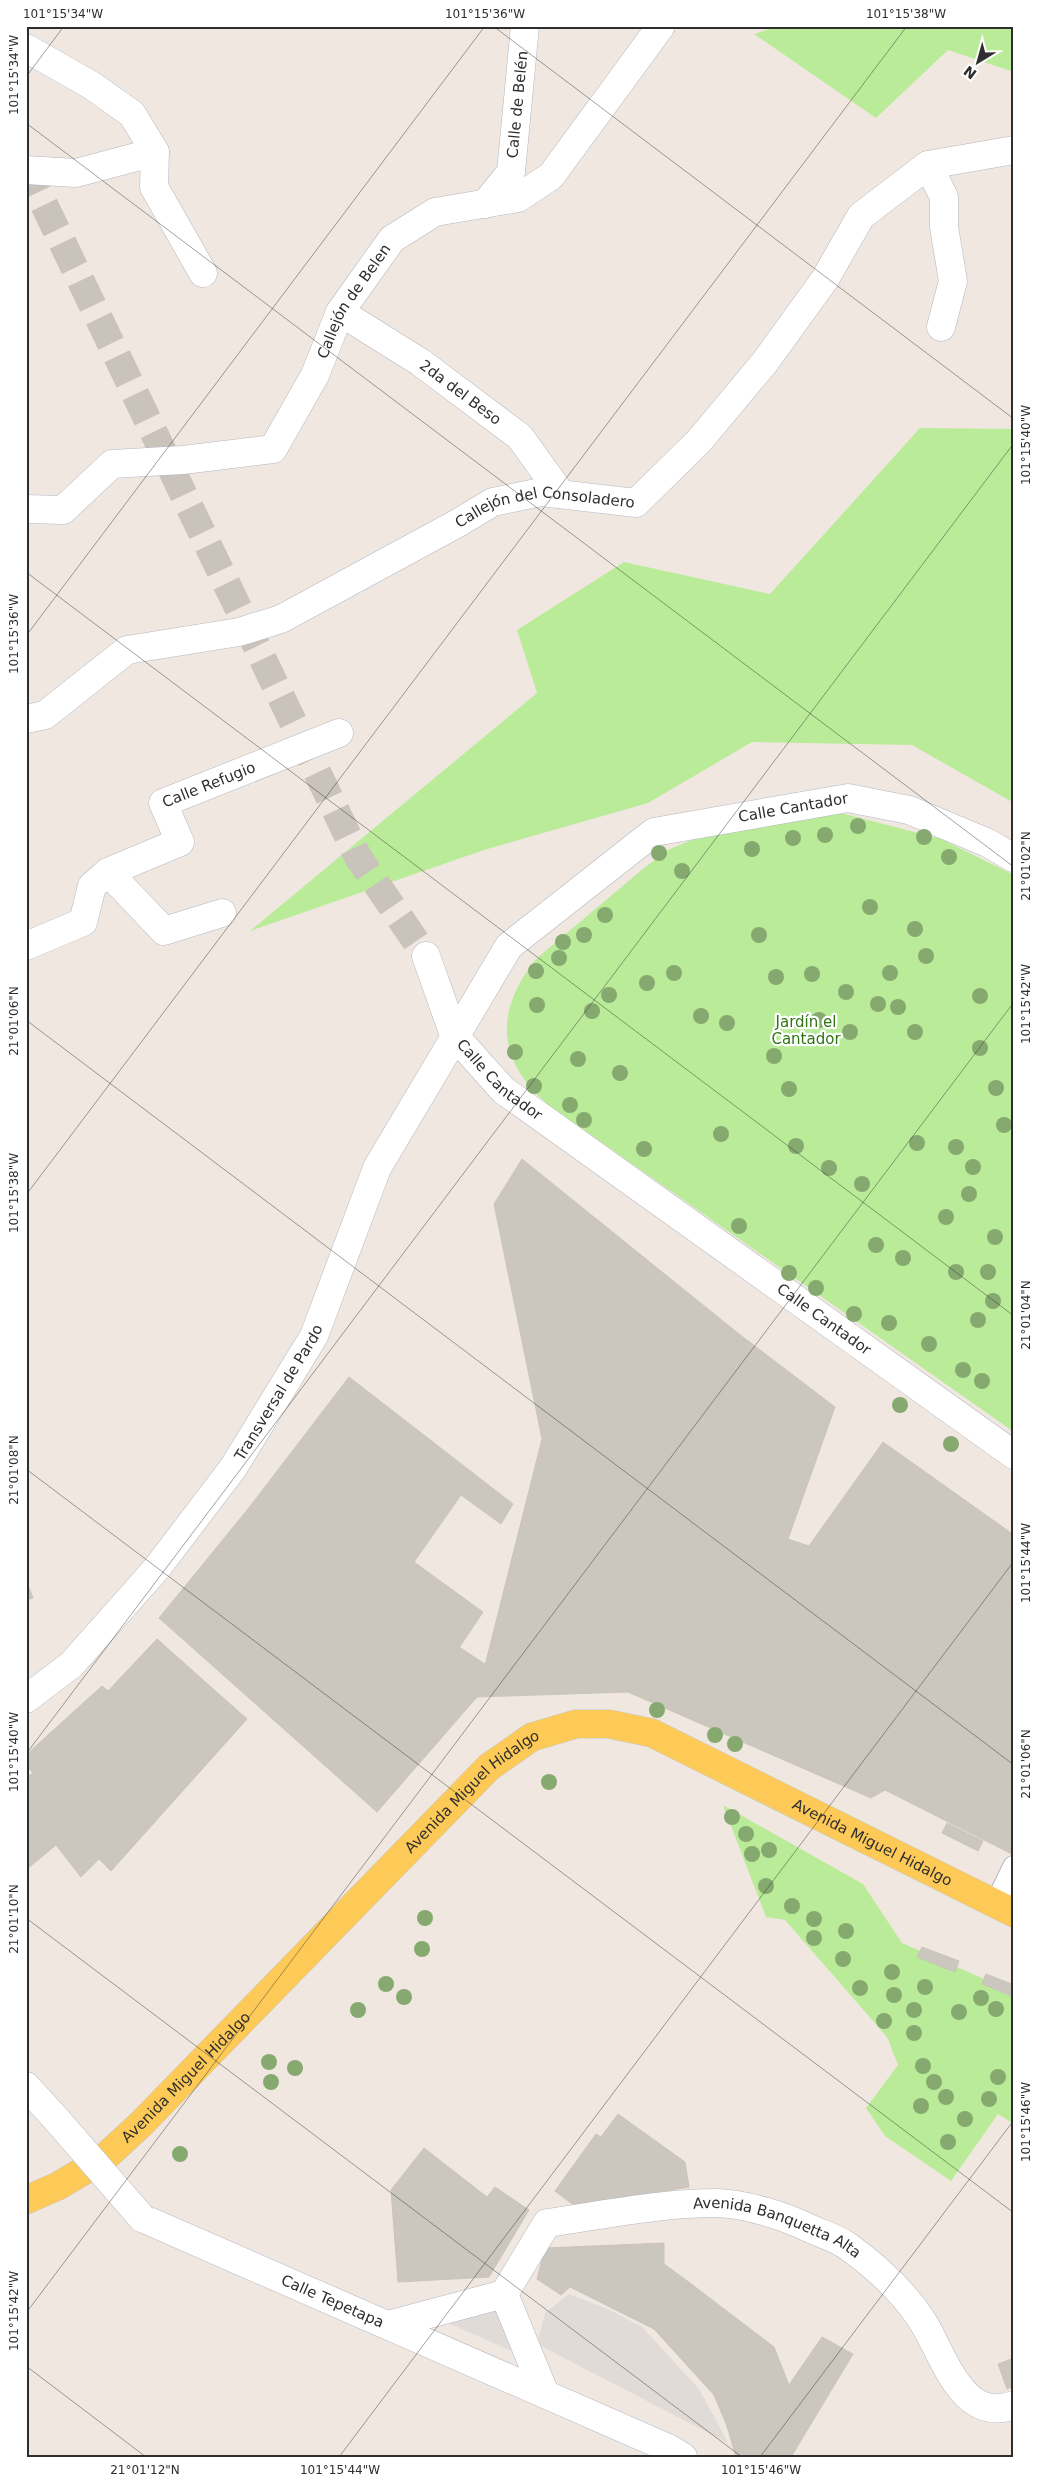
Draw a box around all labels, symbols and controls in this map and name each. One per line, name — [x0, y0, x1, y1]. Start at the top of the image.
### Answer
text: 101°15'34"W — [23, 7, 103, 21]
text: 101°15'36"W — [445, 7, 525, 21]
text: 101°15'38"W — [866, 7, 946, 21]
text: 101°15'34"W — [7, 35, 21, 115]
north arrow — [952, 38, 1002, 88]
street label: Calle de Belén — [503, 50, 532, 159]
text: N — [961, 62, 980, 82]
street label: Callejón de Belen — [313, 240, 395, 361]
street label: 2da del Beso — [416, 356, 505, 429]
text: 101°15'40"W — [1019, 405, 1033, 485]
street label: Callejón del Consoladero — [452, 483, 636, 532]
text: 101°15'36"W — [7, 594, 21, 674]
street label: Calle Refugio — [160, 758, 258, 811]
street label: Calle Cantador — [737, 789, 850, 826]
text: 21°01'02"N — [1019, 831, 1033, 901]
text: 101°15'42"W — [1019, 964, 1033, 1044]
text: 21°01'06"N — [7, 986, 21, 1056]
park label: Jardín el Cantador — [771, 1013, 841, 1048]
street label: Calle Cantador — [453, 1035, 546, 1125]
text: 101°15'38"W — [7, 1153, 21, 1233]
street label: Calle Cantador — [774, 1280, 875, 1359]
text: 21°01'04"N — [1019, 1280, 1033, 1350]
street label: Transversal de Pardo — [230, 1322, 326, 1465]
text: 21°01'08"N — [7, 1435, 21, 1505]
text: 101°15'44"W — [1019, 1523, 1033, 1603]
text: 101°15'40"W — [7, 1712, 21, 1792]
street label: Avenida Miguel Hidalgo — [401, 1726, 541, 1857]
text: 21°01'06"N — [1019, 1729, 1033, 1799]
street label: Avenida Miguel Hidalgo — [789, 1795, 955, 1890]
text: 21°01'10"N — [7, 1884, 21, 1954]
street label: Avenida Miguel Hidalgo — [118, 2008, 254, 2146]
text: 101°15'46"W — [1019, 2082, 1033, 2162]
street label: Avenida Banquetta Alta — [693, 2194, 865, 2262]
text: 101°15'42"W — [7, 2271, 21, 2351]
street label: Calle Tepetapa — [278, 2271, 387, 2332]
text: 21°01'12"N — [110, 2463, 180, 2477]
text: 101°15'44"W — [300, 2463, 380, 2477]
text: 101°15'46"W — [721, 2463, 801, 2477]

